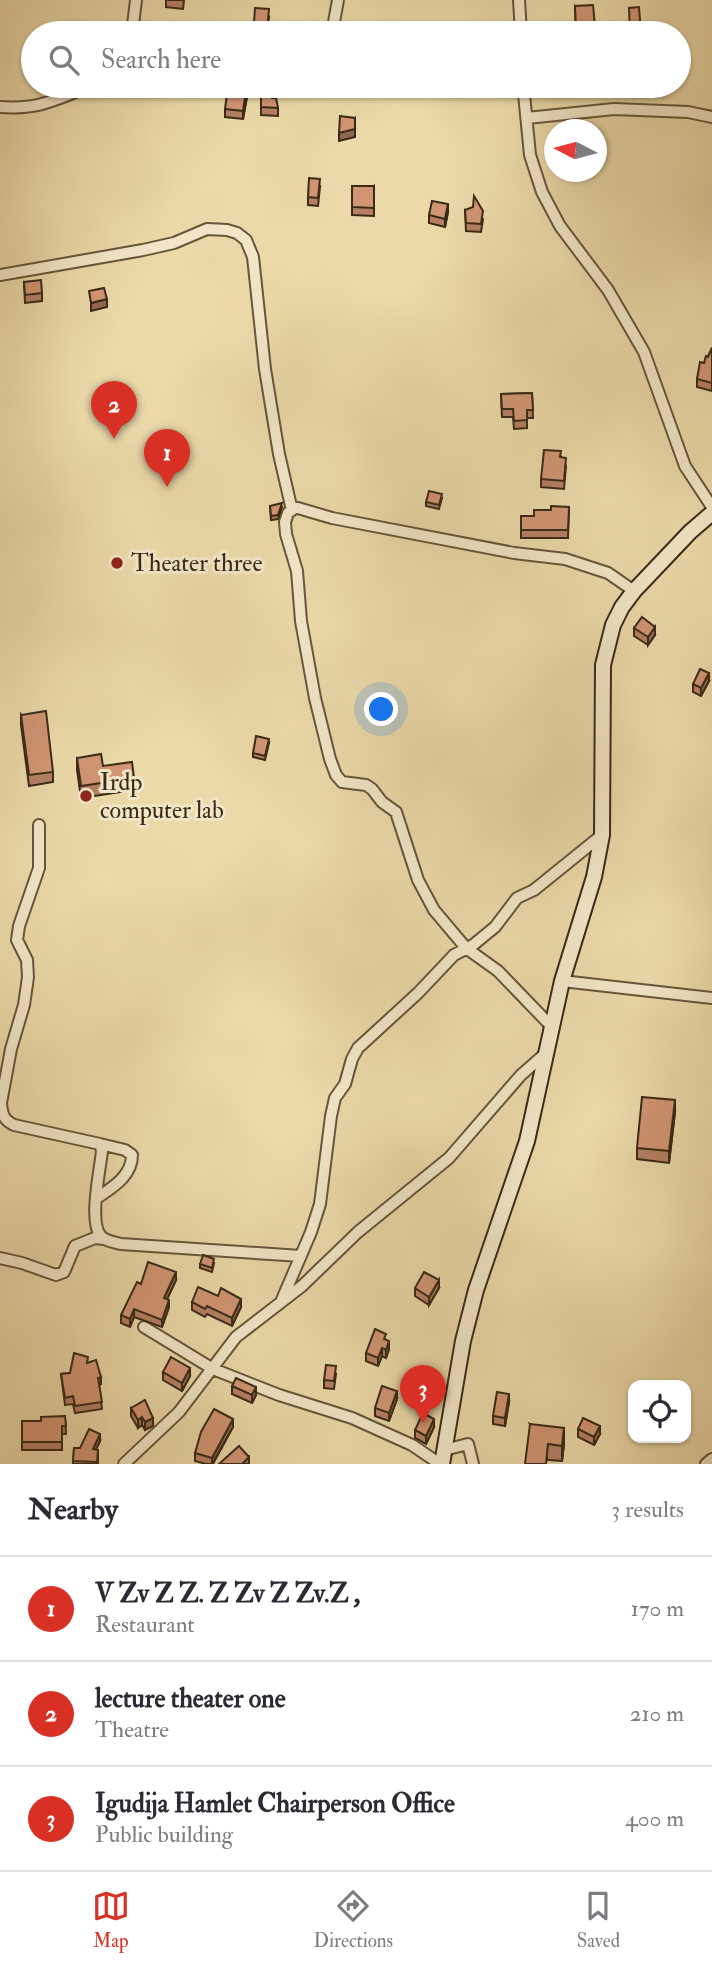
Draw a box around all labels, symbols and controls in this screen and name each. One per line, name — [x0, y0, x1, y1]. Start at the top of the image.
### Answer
search box — [21, 21, 691, 98]
icon: search — [45, 41, 83, 79]
text: Search here — [101, 44, 221, 76]
north arrow — [544, 119, 607, 182]
pin: 2 — [91, 381, 137, 439]
pin: 1 — [144, 429, 190, 487]
place label: Theater three — [131, 548, 262, 579]
marker: Theater three — [109, 555, 125, 571]
your location — [364, 692, 398, 726]
place label: Irdp computer lab — [100, 767, 224, 826]
marker: Irdp computer lab — [78, 788, 94, 804]
pin: 3 — [400, 1365, 446, 1423]
map controls — [628, 1380, 691, 1443]
button: locate — [628, 1380, 691, 1443]
text: Nearby — [28, 1491, 118, 1528]
text: 3 results — [611, 1495, 684, 1524]
text: V Zv Z Z. Z Zv Z Zv.Z , — [95, 1578, 360, 1610]
text: 1 — [47, 1594, 55, 1623]
text: 170 m — [631, 1594, 684, 1623]
text: Restaurant — [95, 1610, 195, 1639]
text: lecture theater one — [95, 1683, 286, 1715]
text: 2 — [45, 1699, 57, 1728]
text: 210 m — [630, 1699, 684, 1728]
text: Theatre — [95, 1715, 169, 1744]
text: Igudija Hamlet Chairperson Office — [95, 1788, 455, 1820]
text: 3 — [47, 1804, 55, 1833]
text: 400 m — [625, 1804, 684, 1833]
text: Public building — [95, 1820, 233, 1849]
tab: Map — [92, 1887, 130, 1953]
tab: Directions — [313, 1887, 393, 1953]
tab: Saved — [577, 1887, 620, 1953]

